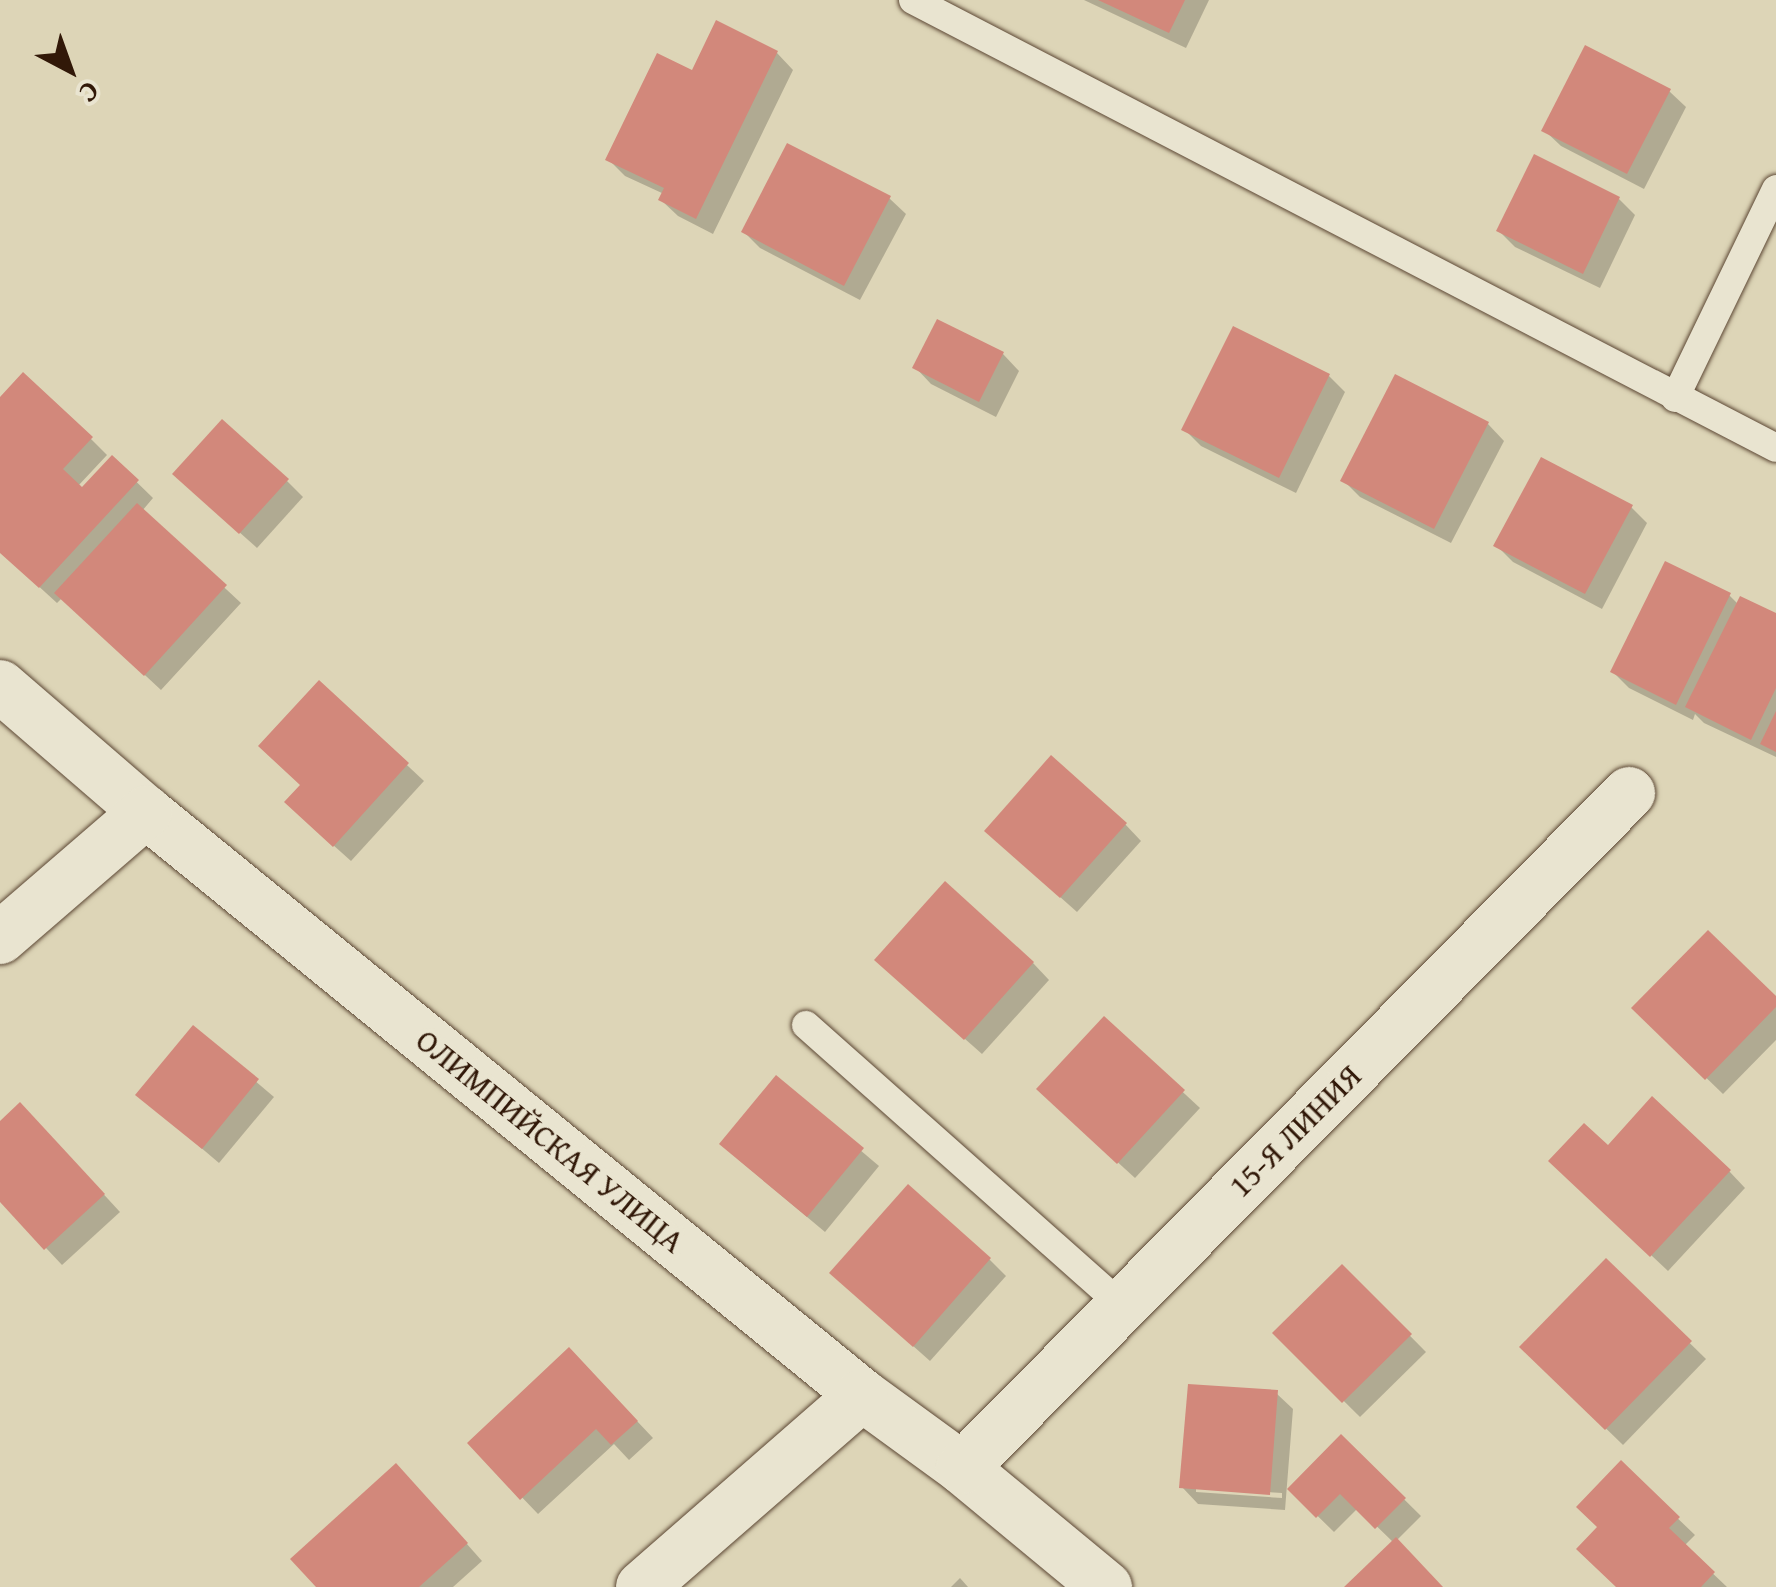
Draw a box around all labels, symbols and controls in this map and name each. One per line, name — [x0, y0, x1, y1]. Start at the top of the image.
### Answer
north arrow — [20, 20, 120, 120]
text: С — [71, 72, 109, 114]
street label: ОЛИМПИЙСКАЯ УЛИЦА — [408, 1021, 692, 1261]
street label: 15-Я ЛИНИЯ — [1221, 1057, 1369, 1205]

